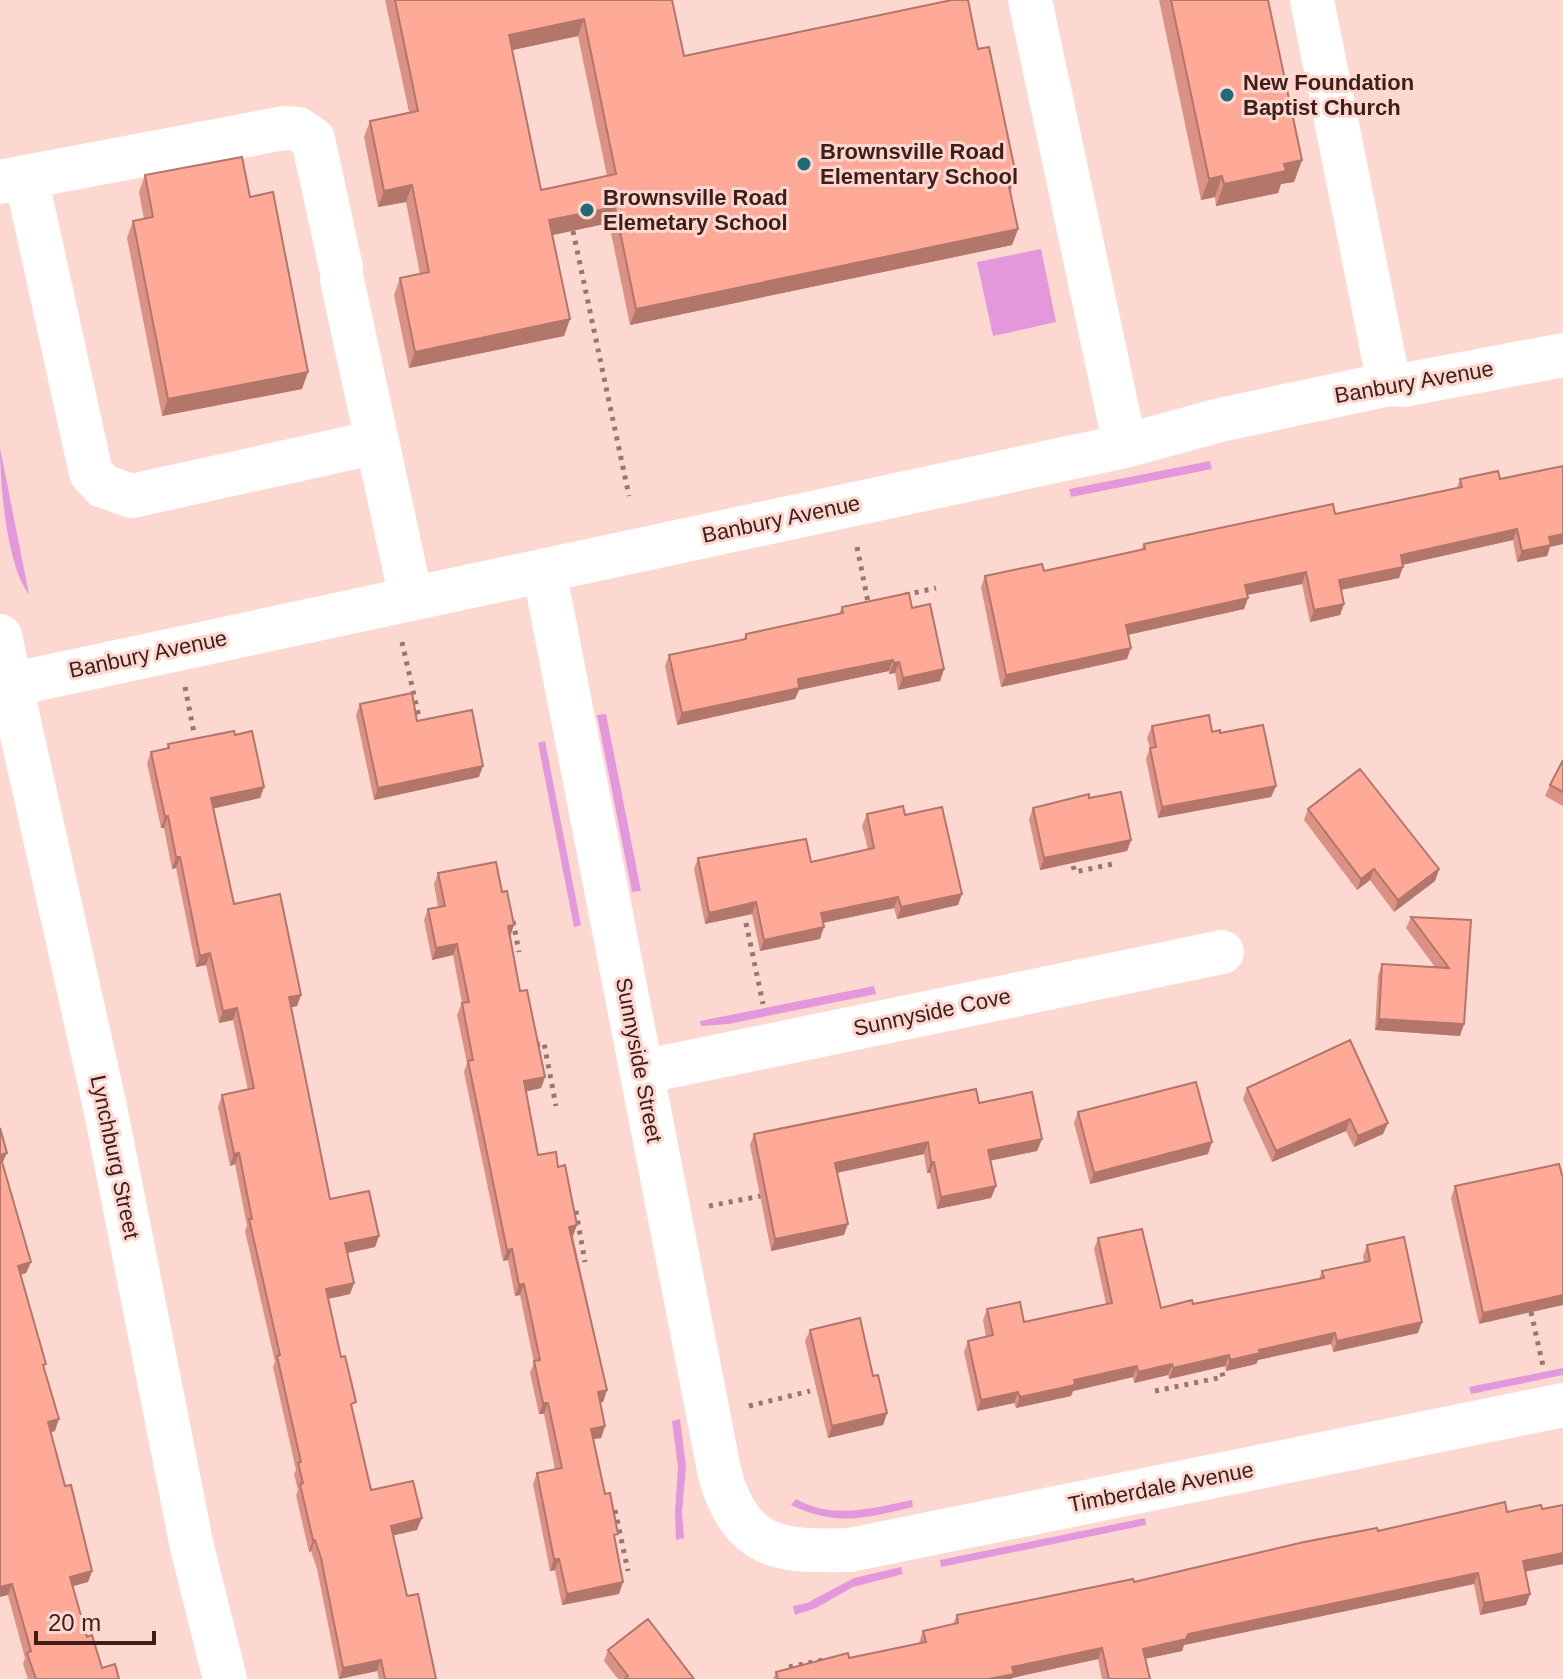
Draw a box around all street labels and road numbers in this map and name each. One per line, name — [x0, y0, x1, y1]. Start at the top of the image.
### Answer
street label: Banbury Avenue — [1333, 356, 1495, 408]
street label: Banbury Avenue — [700, 490, 862, 548]
street label: Banbury Avenue — [67, 625, 229, 683]
street label: Sunnyside Street — [611, 975, 667, 1145]
street label: Sunnyside Cove — [851, 983, 1013, 1041]
street label: Lynchburg Street — [85, 1073, 145, 1241]
street label: Timberdale Avenue — [1066, 1457, 1256, 1517]

